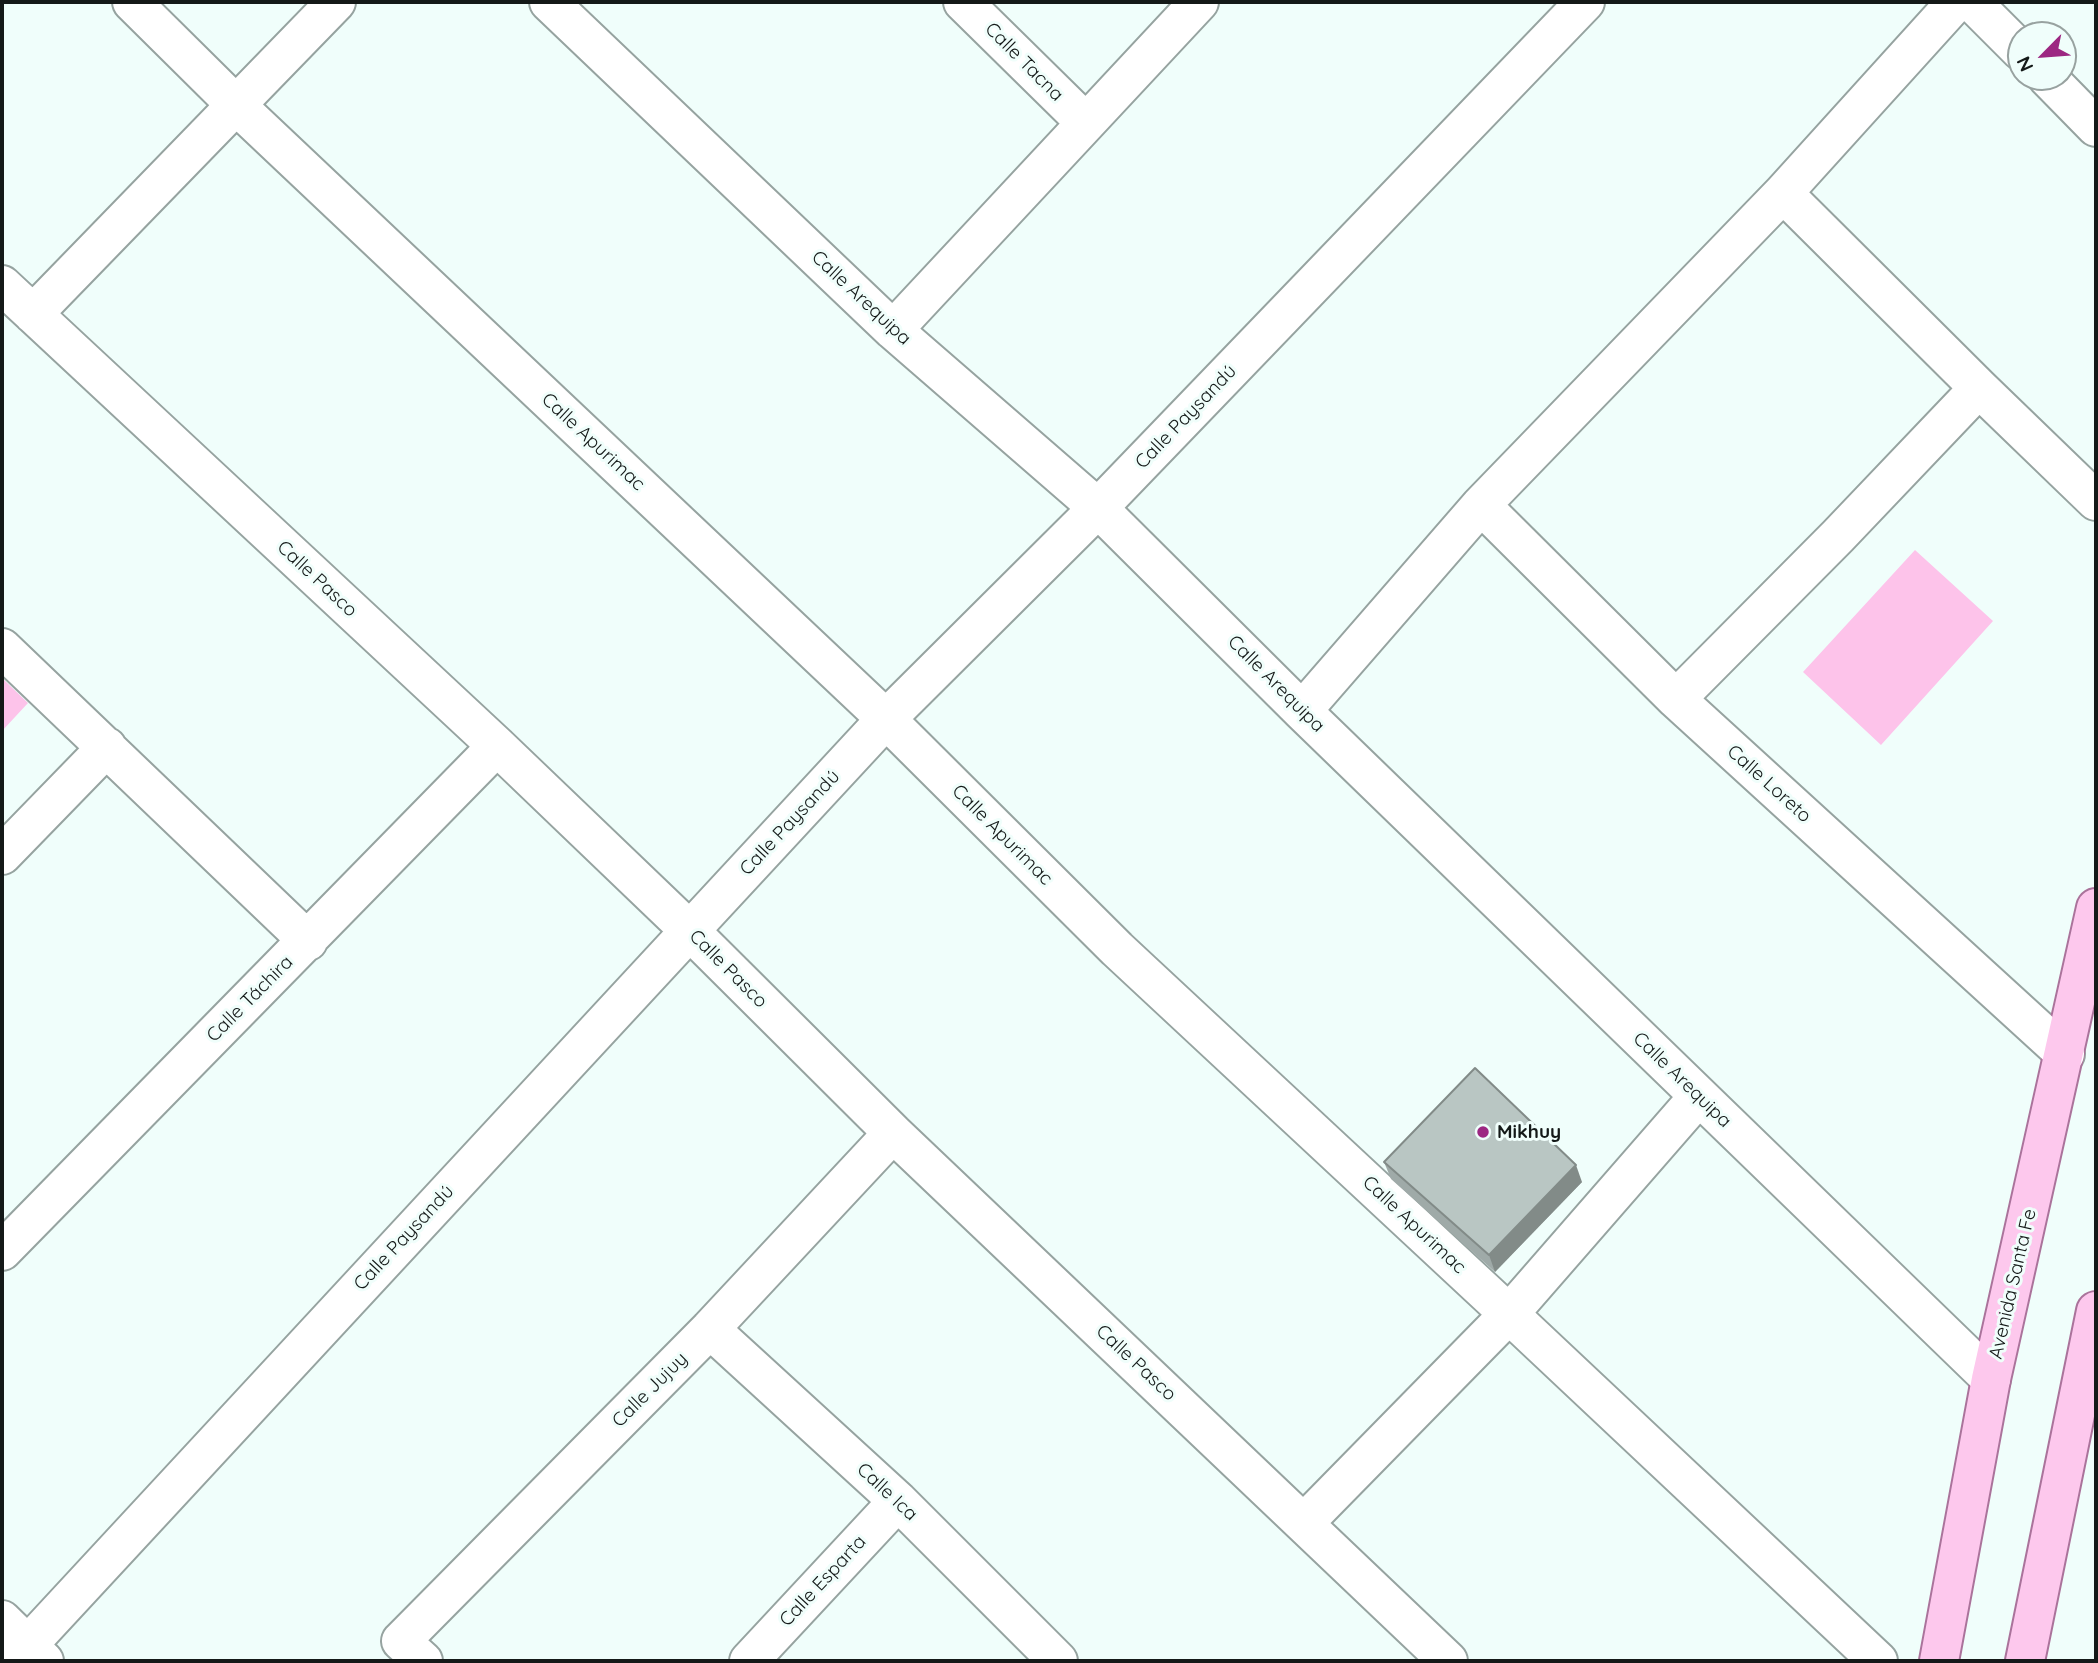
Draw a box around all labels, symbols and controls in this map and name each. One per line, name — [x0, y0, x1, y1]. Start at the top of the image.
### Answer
street label: Calle Tacna — [980, 18, 1068, 106]
north arrow — [2007, 21, 2077, 91]
text: N — [2011, 53, 2039, 75]
street label: Calle Arequipa — [807, 246, 915, 350]
street label: Calle Paysandú — [1131, 360, 1241, 474]
street label: Calle Apurimac — [537, 388, 649, 496]
street label: Calle Pasco — [272, 536, 362, 622]
street label: Calle Arequipa — [1223, 631, 1329, 737]
street label: Calle Loreto — [1722, 740, 1816, 828]
street label: Calle Paysandú — [735, 766, 845, 880]
street label: Calle Apurimac — [947, 780, 1057, 890]
street label: Calle Pasco — [684, 925, 772, 1013]
street label: Calle Táchira — [202, 951, 298, 1047]
street label: Calle Arequipa — [1628, 1027, 1736, 1133]
place label: Mikhuy — [1497, 1121, 1561, 1143]
marker: Mikhuy — [1475, 1124, 1491, 1140]
street label: Calle Apurimac — [1358, 1171, 1470, 1279]
street label: Calle Paysandú — [349, 1181, 459, 1295]
street label: Avenida Santa Fe — [1985, 1207, 2041, 1361]
street label: Calle Pasco — [1091, 1320, 1181, 1406]
street label: Calle Jujuy — [608, 1348, 692, 1432]
street label: Calle Ica — [852, 1458, 922, 1526]
street label: Calle Esparta — [775, 1531, 871, 1631]

